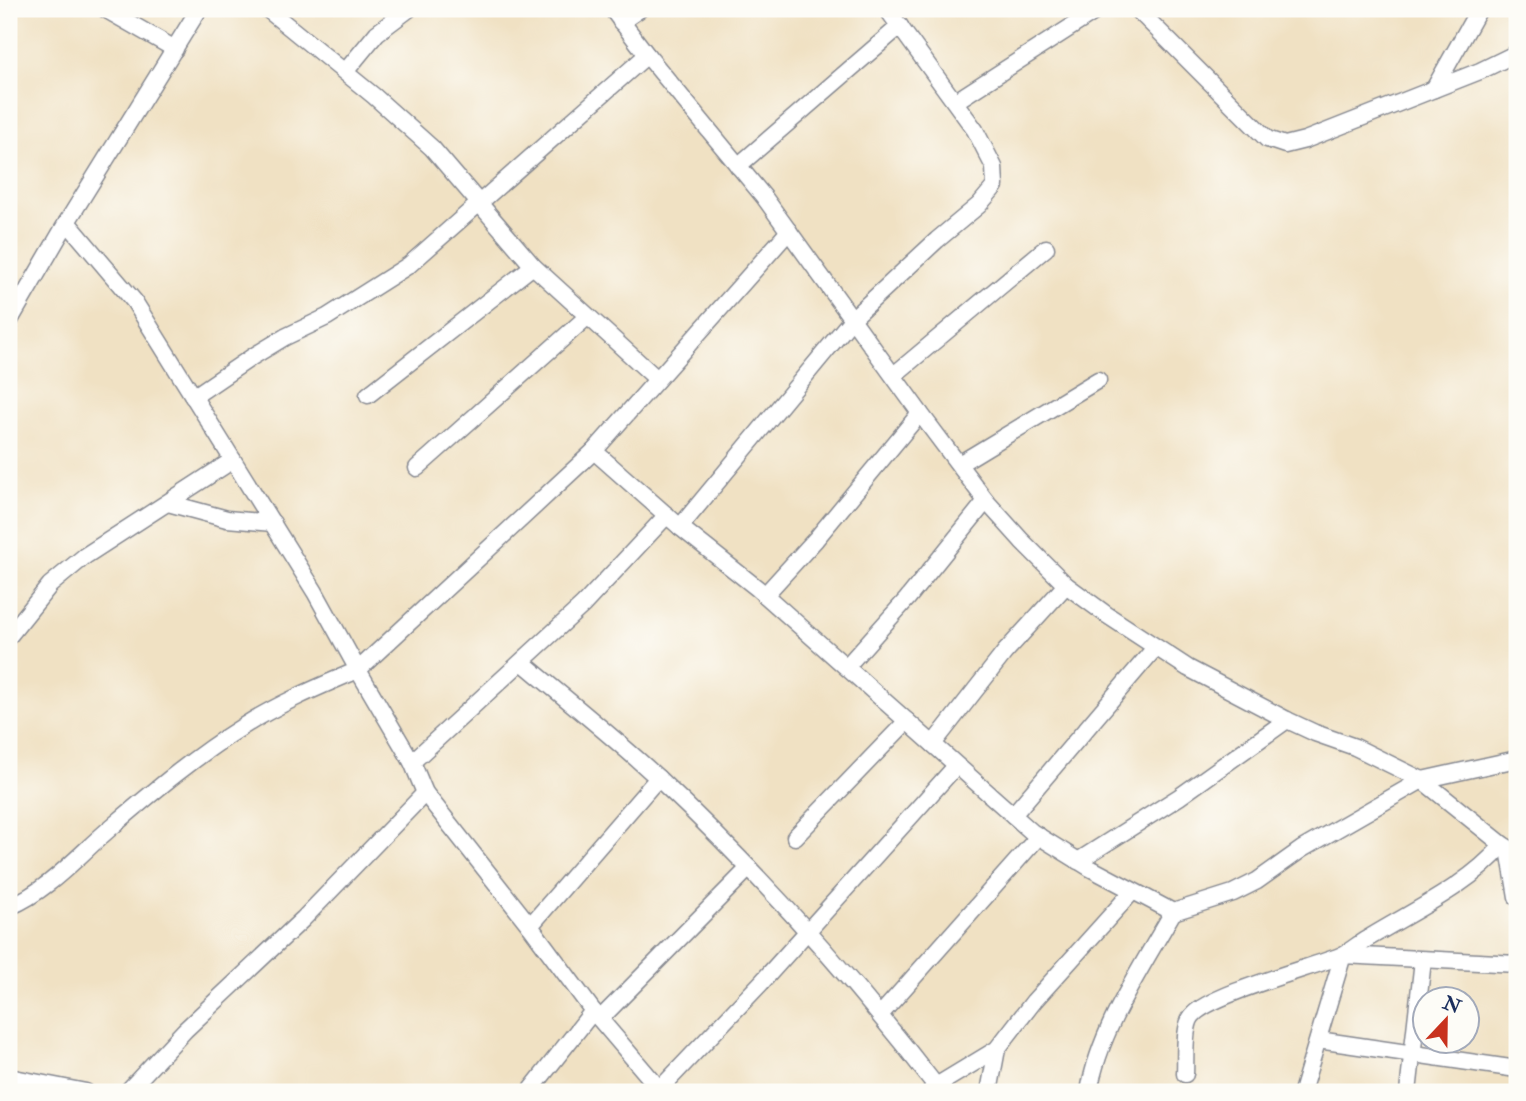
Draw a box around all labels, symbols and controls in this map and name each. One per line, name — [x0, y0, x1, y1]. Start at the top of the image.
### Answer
north arrow — [1410, 986, 1480, 1056]
text: N — [1439, 990, 1465, 1020]

